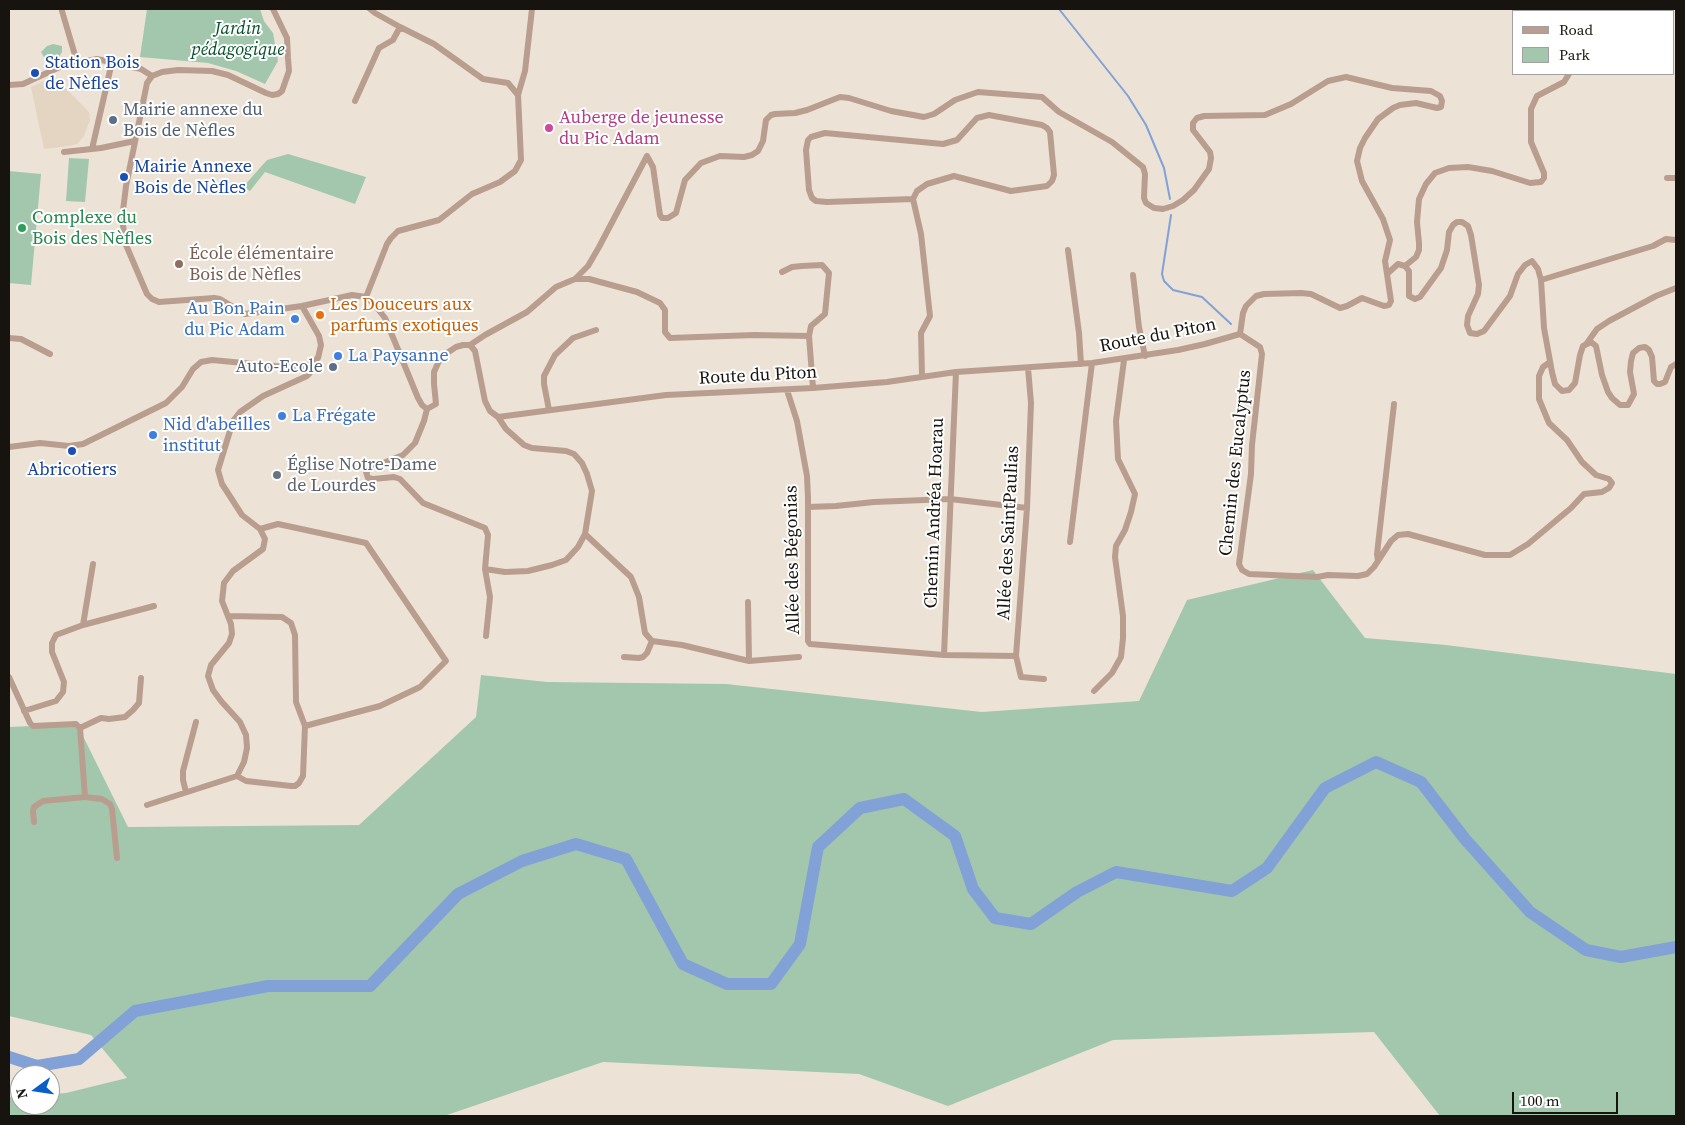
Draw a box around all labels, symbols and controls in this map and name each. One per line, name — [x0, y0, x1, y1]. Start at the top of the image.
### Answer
legend — [1512, 10, 1675, 75]
park label: Jardin pédagogique — [191, 18, 285, 60]
text: Road — [1559, 19, 1593, 40]
text: Park — [1559, 44, 1590, 65]
place label: Station Bois de Nèfles — [45, 52, 140, 94]
marker: Station Bois de Nèfles — [29, 67, 41, 79]
place label: Mairie annexe du Bois de Nèfles — [123, 99, 263, 142]
place label: Auberge de jeunesse du Pic Adam — [559, 107, 724, 150]
marker: Mairie annexe du Bois de Nèfles — [107, 114, 119, 126]
marker: Auberge de jeunesse du Pic Adam — [543, 122, 555, 134]
place label: Mairie Annexe Bois de Nèfles — [134, 156, 252, 198]
marker: Mairie Annexe Bois de Nèfles — [118, 171, 130, 183]
place label: Complexe du Bois des Nèfles — [32, 207, 152, 250]
marker: Complexe du Bois des Nèfles — [16, 222, 28, 234]
place label: École élémentaire Bois de Nèfles — [189, 243, 334, 286]
marker: École élémentaire Bois de Nèfles — [173, 258, 185, 270]
place label: Les Douceurs aux parfums exotiques — [330, 294, 479, 336]
place label: Au Bon Pain du Pic Adam — [184, 298, 285, 340]
marker: Les Douceurs aux parfums exotiques — [314, 309, 326, 321]
marker: Au Bon Pain du Pic Adam — [289, 313, 301, 325]
street label: Route du Piton — [1098, 314, 1218, 358]
place label: La Paysanne — [348, 345, 449, 367]
marker: La Paysanne — [332, 350, 344, 362]
place label: Auto-Ecole — [236, 356, 323, 378]
marker: Auto-Ecole — [327, 361, 339, 373]
street label: Route du Piton — [698, 362, 818, 390]
street label: Chemin des Eucalyptus — [1215, 369, 1257, 557]
place label: La Frégate — [292, 405, 376, 427]
marker: La Frégate — [276, 410, 288, 422]
place label: Nid d'abeilles institut — [163, 414, 270, 456]
street label: Chemin Andréa Hoarau — [921, 417, 949, 609]
marker: Nid d'abeilles institut — [147, 429, 159, 441]
marker: Abricotiers — [66, 445, 78, 457]
street label: Allée des SaintPaulias — [994, 445, 1024, 621]
place label: Église Notre-Dame de Lourdes — [287, 454, 437, 496]
place label: Abricotiers — [27, 459, 117, 481]
marker: Église Notre-Dame de Lourdes — [271, 469, 283, 481]
street label: Allée des Bégonias — [781, 485, 805, 635]
north arrow — [10, 1065, 60, 1115]
scale bar — [1515, 1082, 1621, 1114]
text: N — [10, 1086, 32, 1101]
text: 100 m — [1520, 1090, 1560, 1111]

